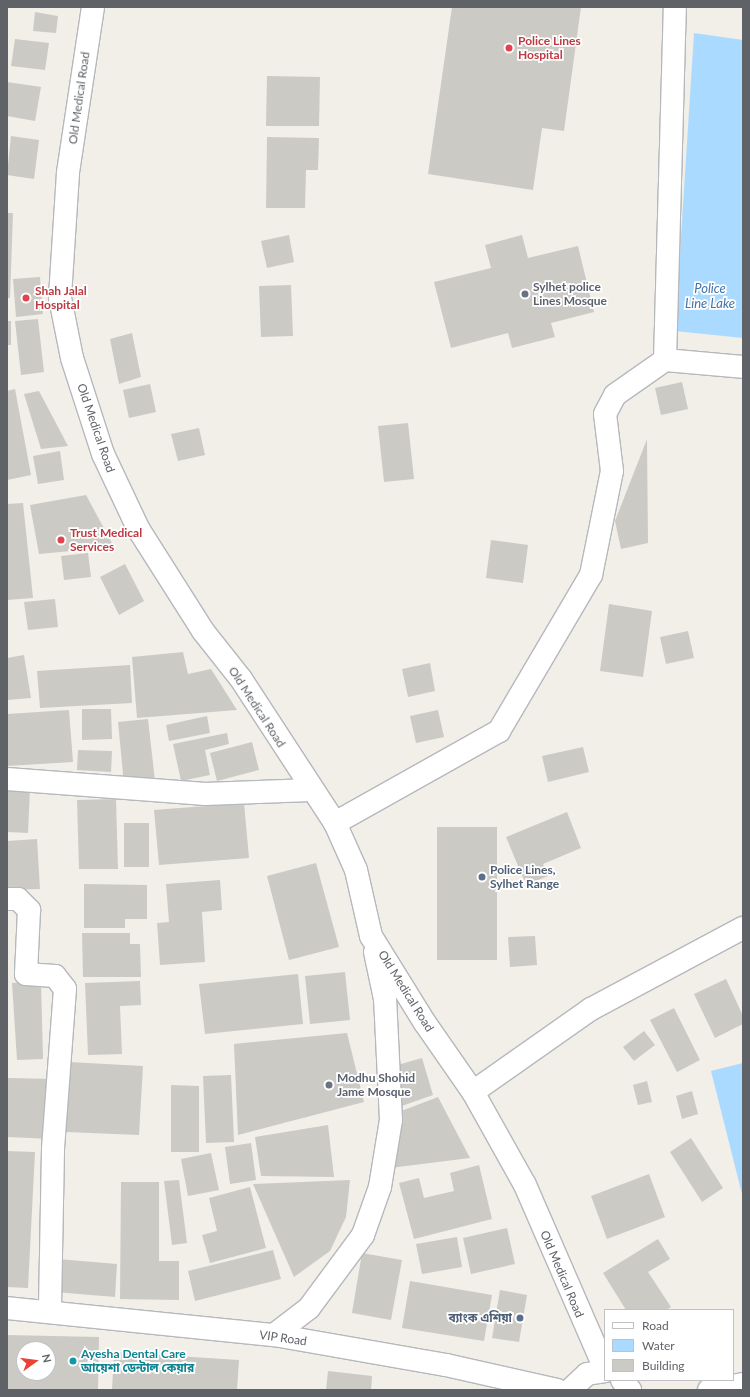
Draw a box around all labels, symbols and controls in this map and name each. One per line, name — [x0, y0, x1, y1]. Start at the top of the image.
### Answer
place label: Police Lines Hospital — [518, 34, 581, 62]
marker: Police Lines Hospital — [503, 42, 515, 54]
street label: Old Medical Road — [65, 51, 93, 145]
place label: Sylhet police Lines Mosque — [533, 280, 607, 308]
water label: Police Line Lake — [685, 281, 735, 312]
place label: Shah Jalal Hospital — [35, 284, 87, 312]
marker: Sylhet police Lines Mosque — [520, 289, 530, 299]
marker: Shah Jalal Hospital — [20, 292, 32, 304]
street label: Old Medical Road — [74, 382, 118, 474]
place label: Trust Medical Services — [70, 526, 142, 554]
marker: Trust Medical Services — [55, 534, 67, 546]
street label: Old Medical Road — [226, 664, 288, 750]
place label: Police Lines, Sylhet Range — [490, 863, 559, 891]
marker: Police Lines, Sylhet Range — [477, 872, 487, 882]
street label: Old Medical Road — [375, 948, 437, 1034]
place label: Modhu Shohid Jame Mosque — [337, 1071, 415, 1099]
marker: Modhu Shohid Jame Mosque — [324, 1080, 334, 1090]
street label: Old Medical Road — [537, 1228, 587, 1320]
legend — [604, 1309, 734, 1381]
place label: ব্যাংক এশিয়া — [448, 1311, 512, 1325]
marker: ব্যাংক এশিয়া — [515, 1313, 525, 1323]
text: Road — [642, 1318, 669, 1333]
street label: VIP Road — [258, 1328, 308, 1348]
text: Water — [642, 1338, 675, 1353]
north arrow — [16, 1341, 56, 1381]
place label: Ayesha Dental Care আয়েশা ডেন্টাল কেয়ার — [81, 1347, 194, 1375]
text: N — [40, 1353, 54, 1364]
marker: Ayesha Dental Care আয়েশা ডেন্টাল কেয়ার — [68, 1356, 78, 1366]
text: Building — [642, 1358, 685, 1373]

